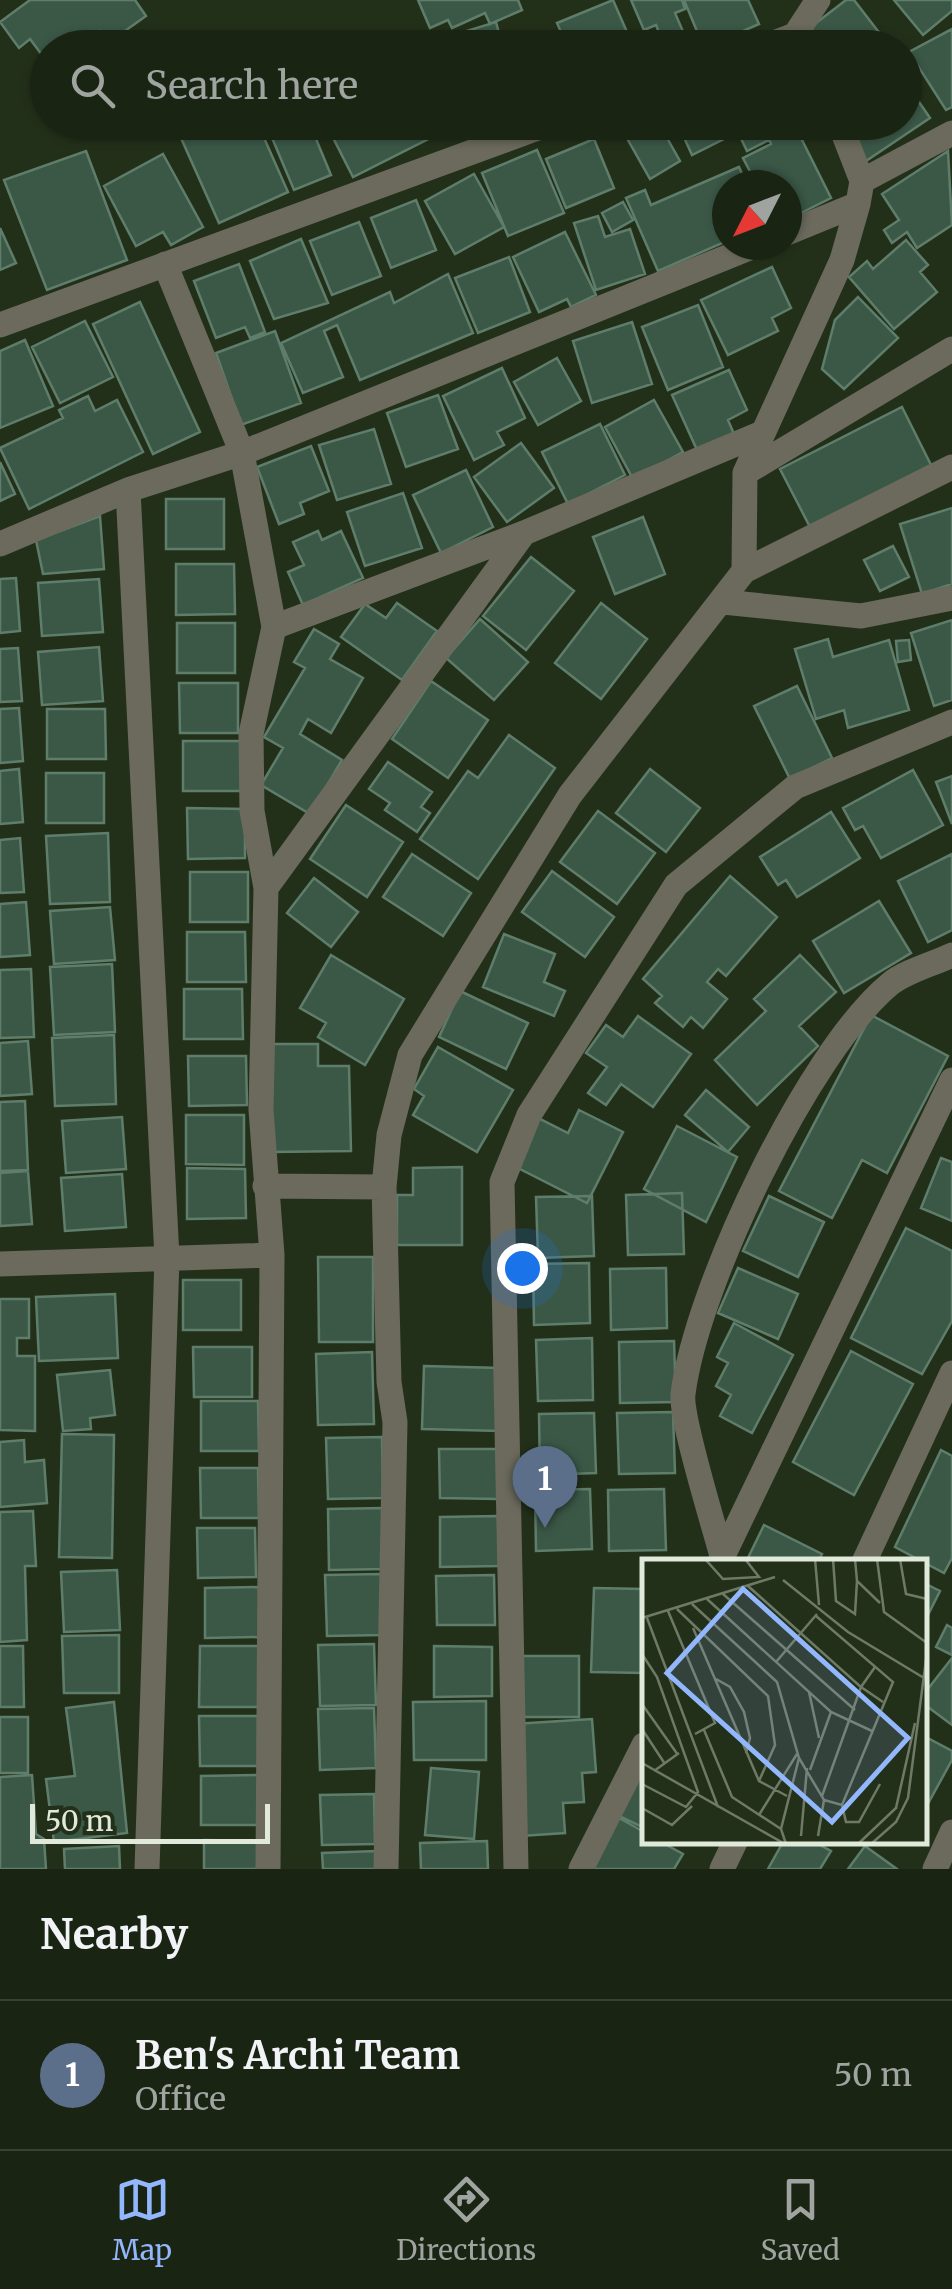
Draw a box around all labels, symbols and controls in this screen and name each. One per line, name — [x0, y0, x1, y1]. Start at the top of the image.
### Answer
search box — [30, 30, 922, 140]
icon: search — [65, 58, 120, 113]
text: Search here — [145, 62, 358, 109]
north arrow — [712, 170, 802, 260]
your location — [497, 1243, 548, 1294]
pin: 1 — [512, 1446, 578, 1528]
inset map — [642, 1559, 927, 1844]
scale bar — [30, 1799, 270, 1844]
text: 50 m — [45, 1803, 113, 1839]
text: Nearby — [40, 1908, 188, 1960]
text: Ben's Archi Team — [135, 2032, 460, 2079]
text: 1 — [65, 2055, 80, 2095]
text: 50 m — [834, 2055, 912, 2095]
text: Office — [135, 2079, 226, 2119]
tab: Map — [112, 2172, 172, 2268]
tab: Directions — [396, 2172, 536, 2268]
tab: Saved — [760, 2172, 840, 2268]

